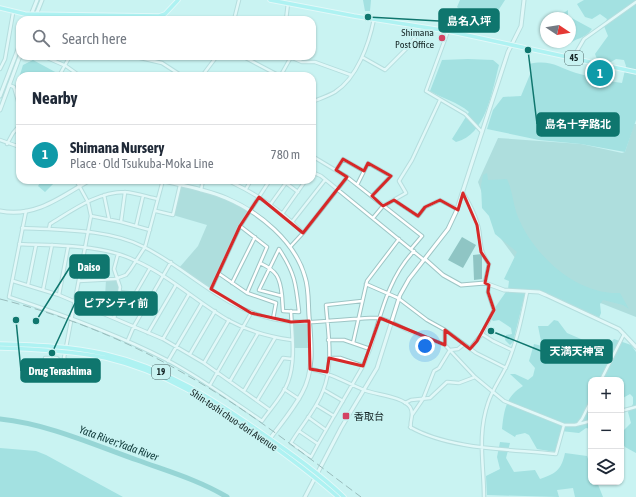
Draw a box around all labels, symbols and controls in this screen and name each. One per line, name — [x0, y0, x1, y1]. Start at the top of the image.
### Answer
callout: 島名入坪 — [439, 9, 499, 32]
north arrow — [540, 12, 576, 48]
text: 島名入坪 — [447, 15, 491, 27]
search box — [16, 16, 316, 60]
icon: search — [30, 27, 52, 49]
place label: Shimana Post Office — [395, 27, 434, 50]
text: Search here — [62, 30, 127, 47]
marker: Shimana Post Office — [437, 33, 447, 43]
road number: 45 — [565, 51, 583, 65]
pin: 1 — [587, 58, 613, 88]
text: Nearby — [32, 88, 78, 108]
callout: 島名十字路北 — [537, 113, 619, 136]
text: 島名十字路北 — [545, 118, 611, 130]
text: Shimana Nursery — [70, 139, 164, 156]
text: 1 — [42, 147, 48, 162]
text: 780 m — [271, 147, 300, 162]
text: Place · Old Tsukuba-Moka Line — [70, 156, 214, 171]
callout: Daiso — [70, 255, 109, 278]
text: Daiso — [78, 261, 100, 273]
callout: ピアシティ前 — [75, 292, 157, 315]
text: ピアシティ前 — [84, 297, 148, 309]
your location — [415, 336, 435, 356]
callout: 天満天神宮 — [541, 340, 612, 363]
text: 天満天神宮 — [550, 345, 605, 357]
callout: Drug Terashima — [21, 359, 100, 382]
text: Drug Terashima — [28, 365, 92, 377]
road number: 19 — [152, 365, 170, 379]
map controls — [588, 377, 624, 485]
button: + — [588, 377, 624, 413]
street label: Shin-toshi chuo-dori Avenue — [188, 387, 280, 453]
marker: 香取台 — [341, 411, 351, 421]
place label: 香取台 — [354, 411, 384, 422]
button: − — [588, 413, 624, 449]
water label: Yata River;Yada River — [78, 423, 161, 463]
button: layers — [588, 449, 624, 485]

